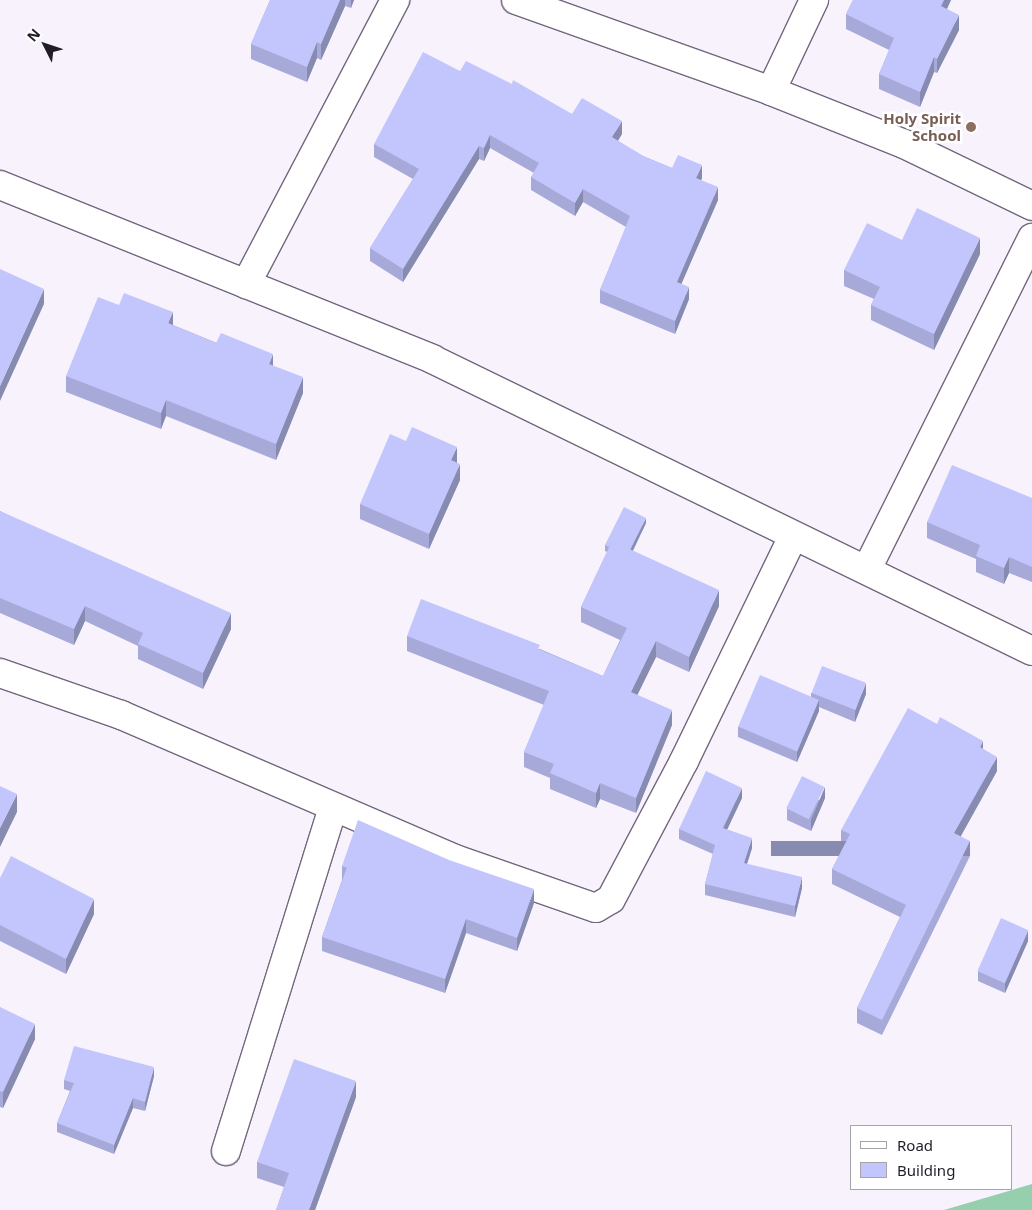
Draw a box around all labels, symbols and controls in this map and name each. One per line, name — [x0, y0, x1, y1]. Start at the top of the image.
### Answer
north arrow — [20, 20, 70, 70]
text: N — [22, 24, 44, 45]
place label: Holy Spirit School — [883, 109, 961, 144]
marker: Holy Spirit School — [965, 121, 977, 133]
legend — [850, 1125, 1012, 1190]
text: Road — [897, 1135, 933, 1155]
text: Building — [897, 1160, 955, 1180]

